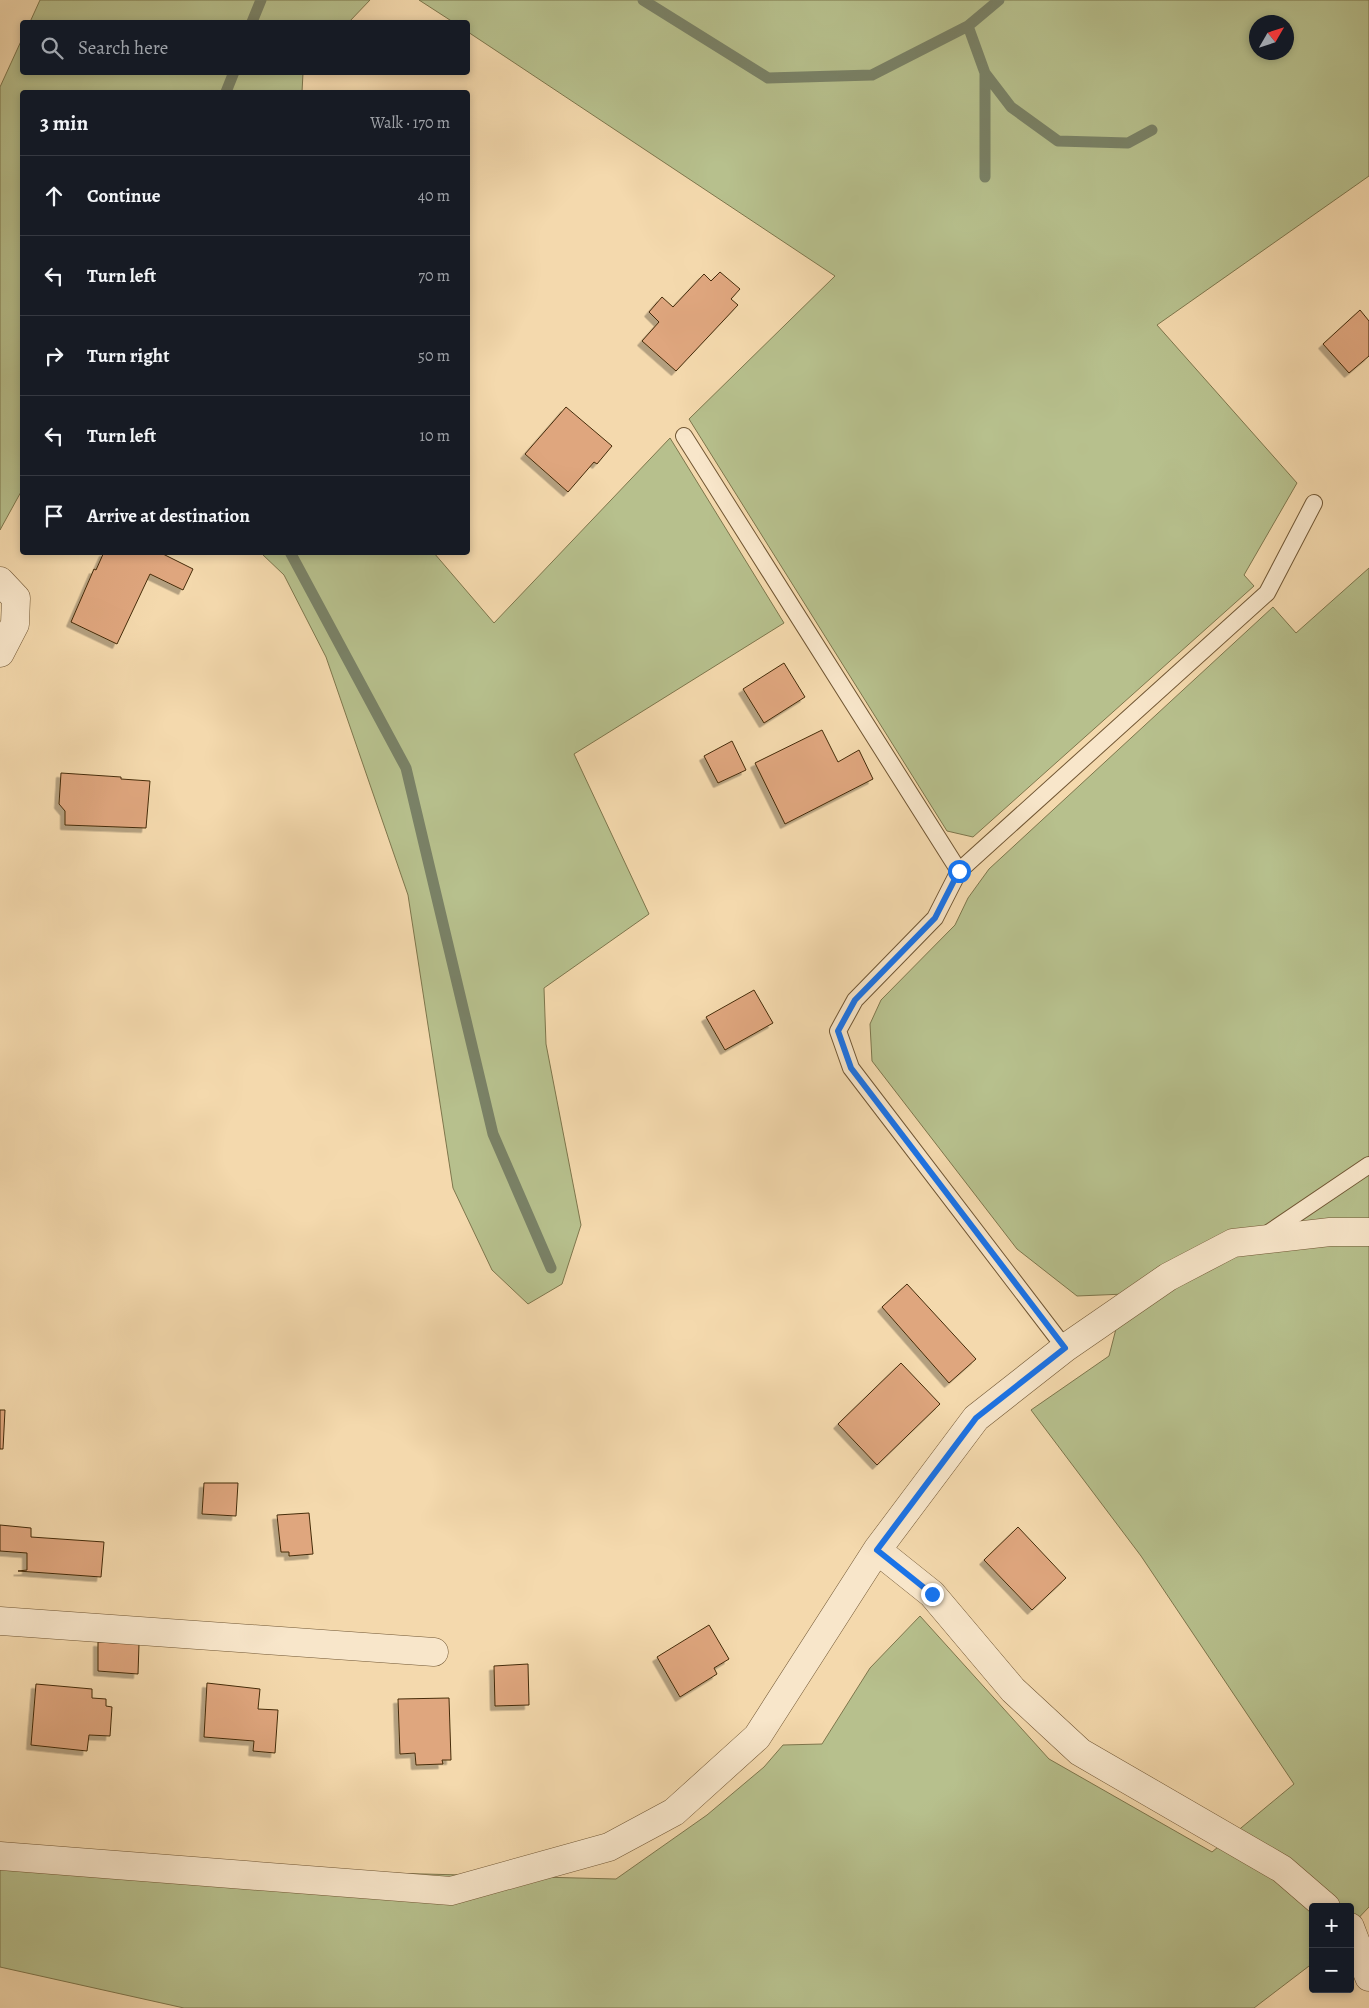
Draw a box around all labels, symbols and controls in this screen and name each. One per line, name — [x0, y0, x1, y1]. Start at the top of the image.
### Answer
north arrow — [1249, 15, 1294, 60]
search box — [20, 20, 470, 75]
icon: search — [38, 34, 66, 62]
text: Search here — [78, 35, 168, 61]
text: 3 min — [40, 109, 88, 137]
text: Walk · 170 m — [370, 112, 450, 134]
icon: ahead — [40, 182, 68, 210]
text: Continue — [87, 183, 161, 209]
text: 40 m — [418, 185, 450, 207]
icon: left — [40, 262, 68, 290]
text: Turn left — [87, 263, 156, 289]
text: 70 m — [418, 265, 450, 287]
icon: right — [40, 342, 68, 370]
text: Turn right — [87, 343, 169, 369]
text: 50 m — [418, 345, 450, 367]
icon: left — [40, 422, 68, 450]
text: Turn left — [87, 423, 156, 449]
text: 10 m — [420, 425, 450, 447]
icon: arrive — [40, 502, 68, 530]
text: Arrive at destination — [87, 503, 250, 529]
route start — [948, 860, 971, 883]
route end — [921, 1583, 944, 1606]
map controls — [1309, 1903, 1354, 1993]
button: + — [1309, 1903, 1354, 1948]
button: − — [1309, 1948, 1354, 1993]

